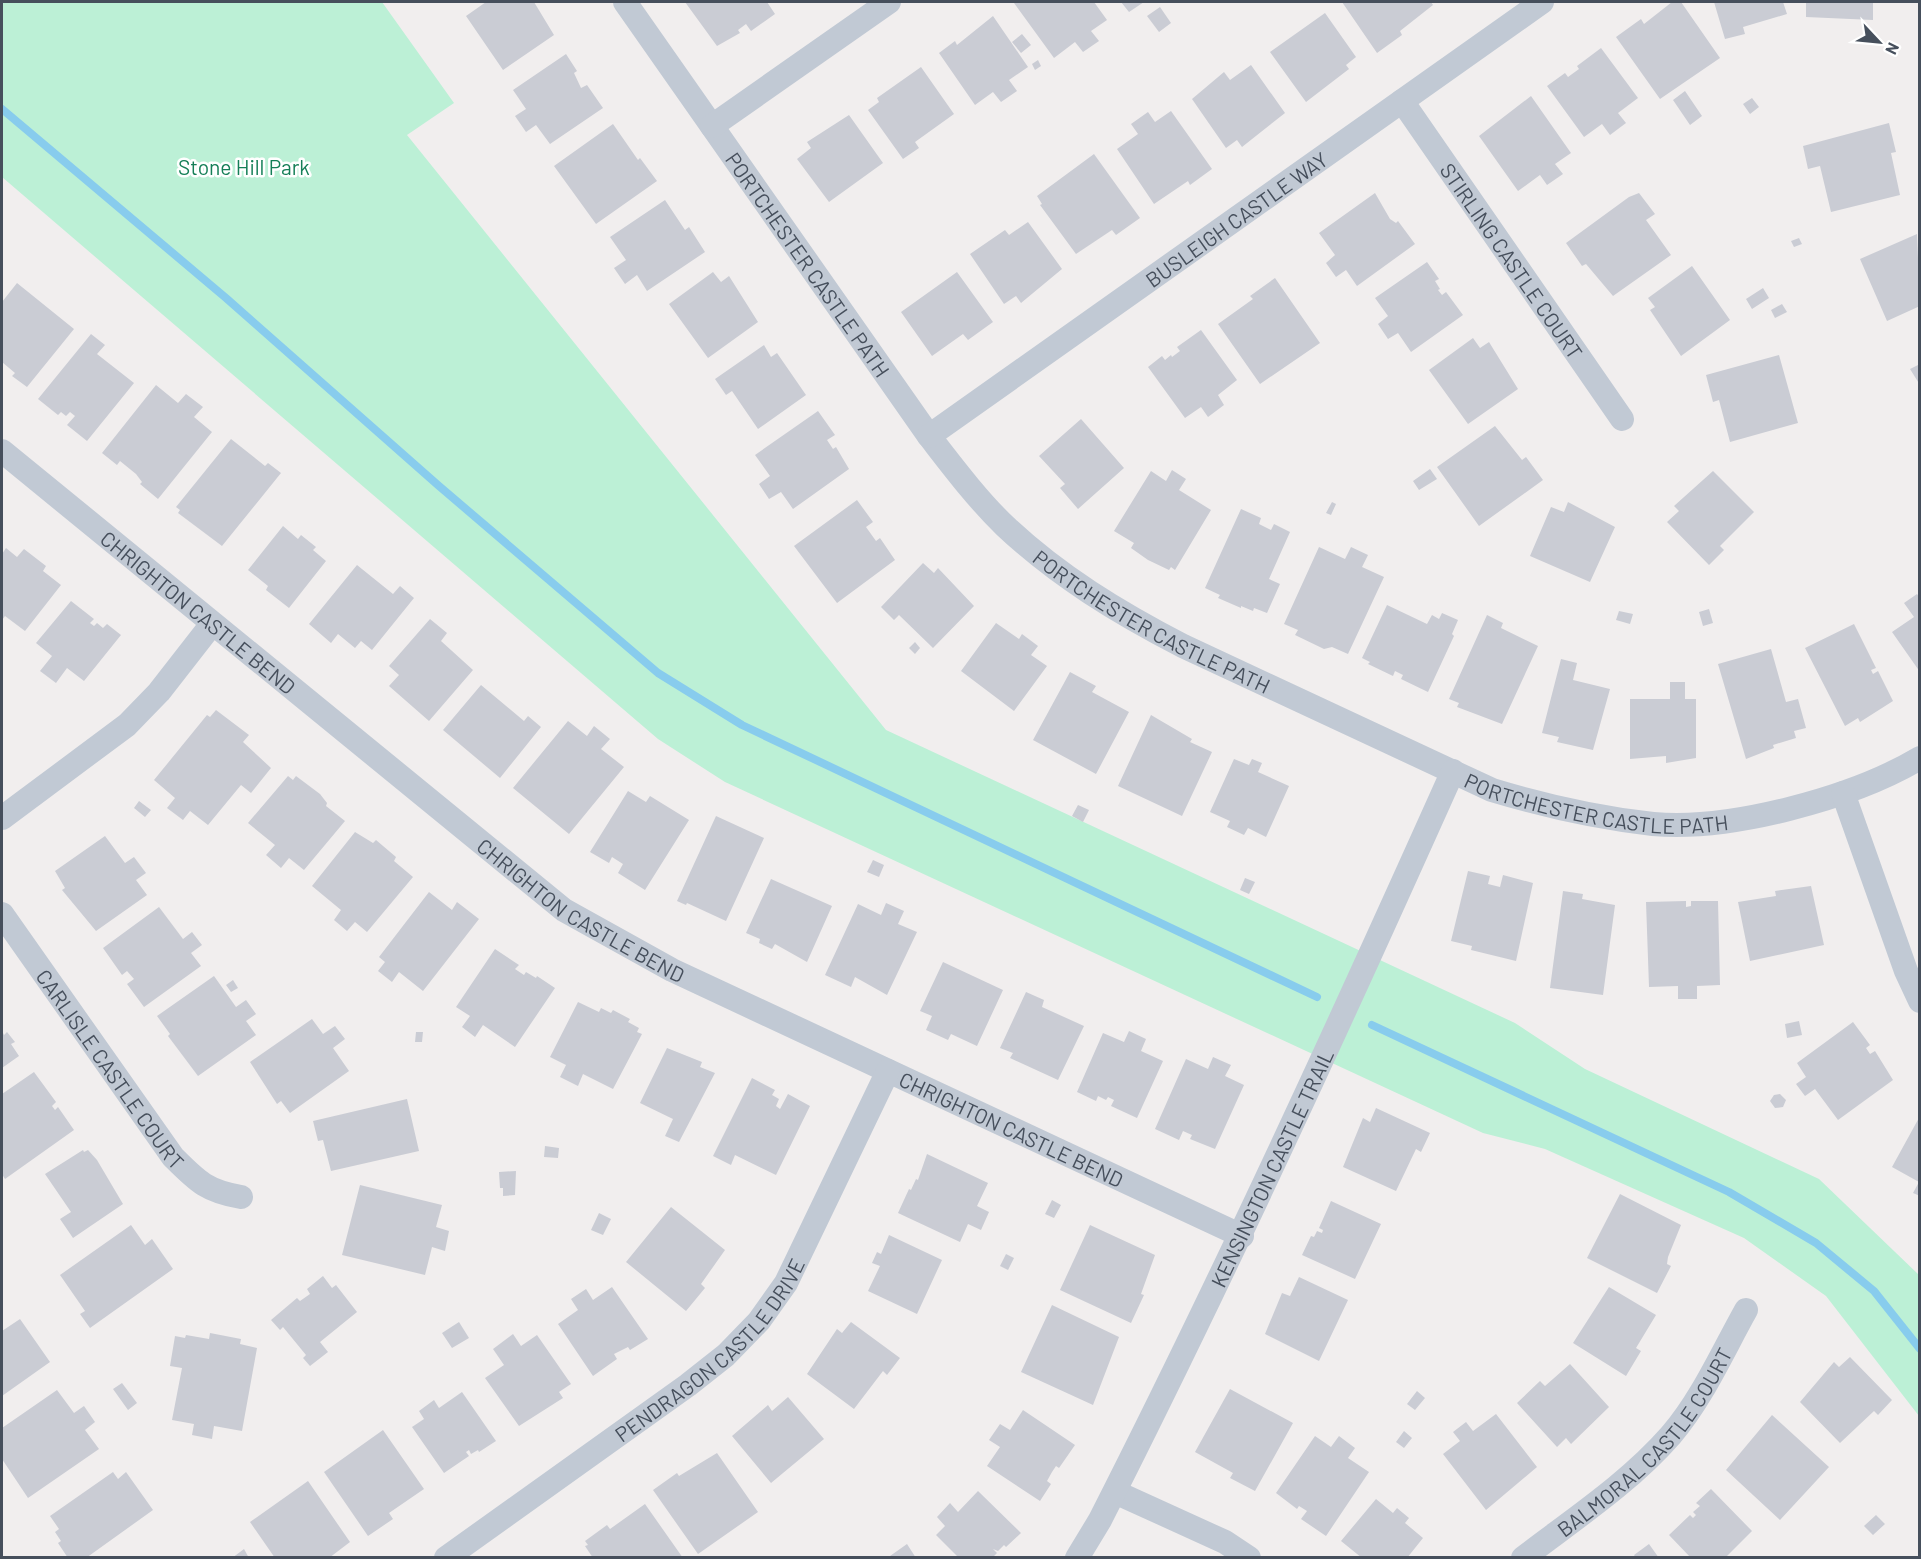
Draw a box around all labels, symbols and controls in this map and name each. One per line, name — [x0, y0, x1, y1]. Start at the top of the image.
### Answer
north arrow — [1849, 12, 1909, 72]
text: N — [1882, 40, 1904, 58]
street label: BUSLEIGH CASTLE WAY — [1140, 146, 1332, 292]
street label: PORTCHESTER CASTLE PATH — [721, 147, 896, 381]
park label: Stone Hill Park — [178, 154, 310, 179]
street label: STIRLING CASTLE COURT — [1436, 158, 1589, 363]
street label: CHRIGHTON CASTLE BEND — [96, 525, 301, 699]
street label: PORTCHESTER CASTLE PATH — [1029, 544, 1274, 697]
street label: PORTCHESTER CASTLE PATH — [1461, 767, 1730, 838]
street label: CHRIGHTON CASTLE BEND — [473, 832, 689, 987]
street label: CARLISLE CASTLE COURT — [32, 964, 190, 1174]
street label: KENSINGTON CASTLE TRAIL — [1205, 1045, 1338, 1291]
street label: CHRIGHTON CASTLE BEND — [896, 1066, 1127, 1191]
street label: PENDRAGON CASTLE DRIVE — [610, 1254, 809, 1446]
street label: BALMORAL CASTLE COURT — [1552, 1343, 1736, 1541]

